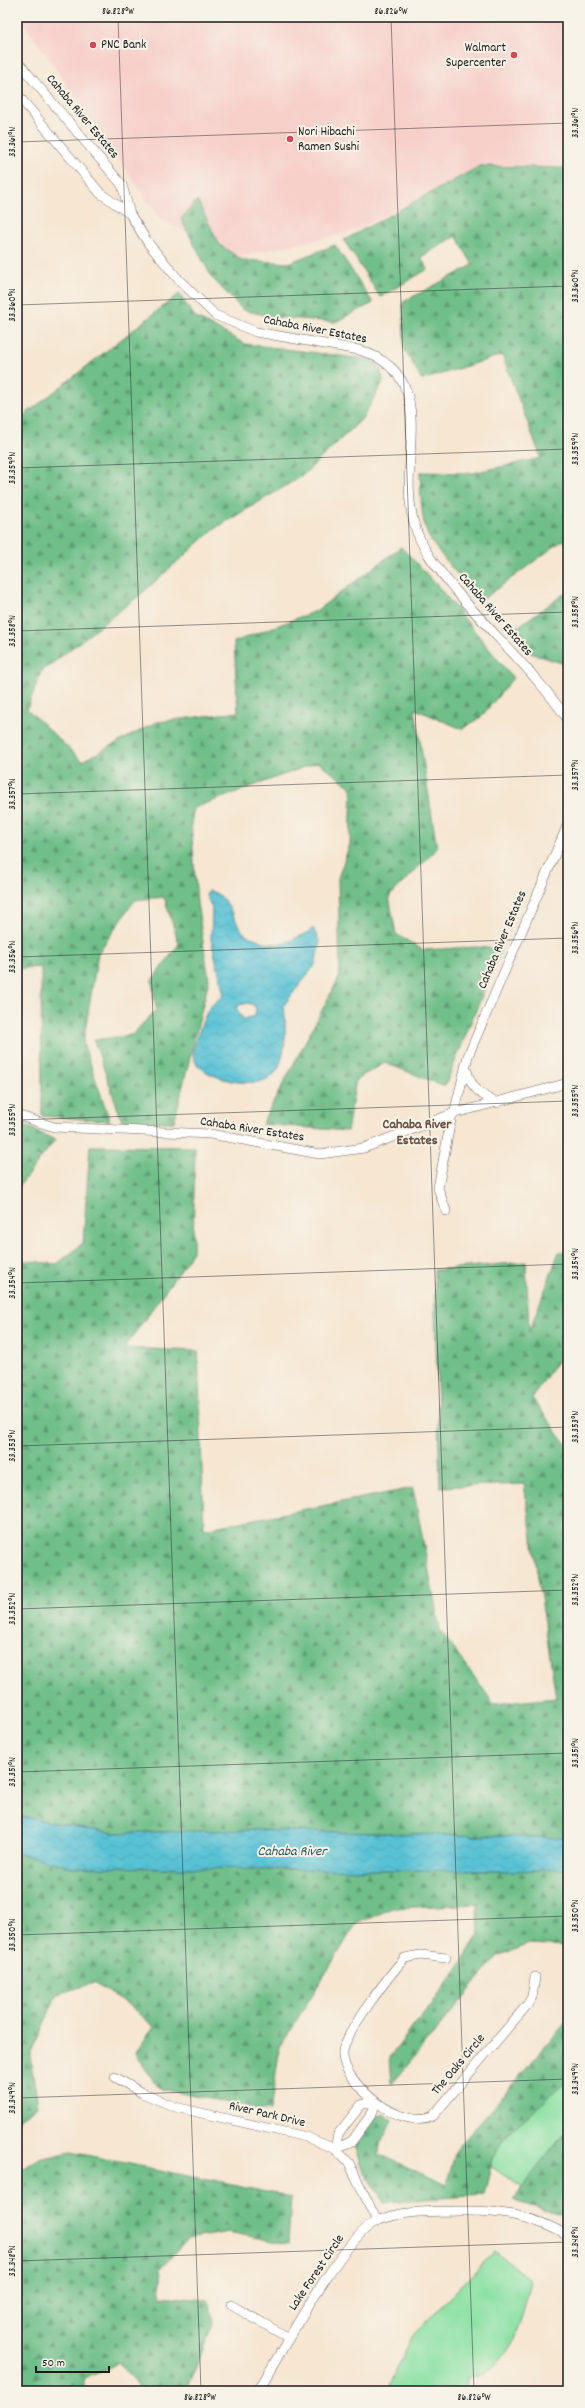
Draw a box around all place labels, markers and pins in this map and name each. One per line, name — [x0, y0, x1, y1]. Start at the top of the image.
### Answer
place label: PNC Bank — [101, 36, 146, 55]
place label: Walmart Supercenter — [446, 39, 506, 73]
marker: PNC Bank — [88, 40, 98, 50]
marker: Walmart Supercenter — [509, 50, 519, 60]
place label: Nori Hibachi Ramen Sushi — [298, 123, 360, 157]
marker: Nori Hibachi Ramen Sushi — [285, 134, 295, 144]

